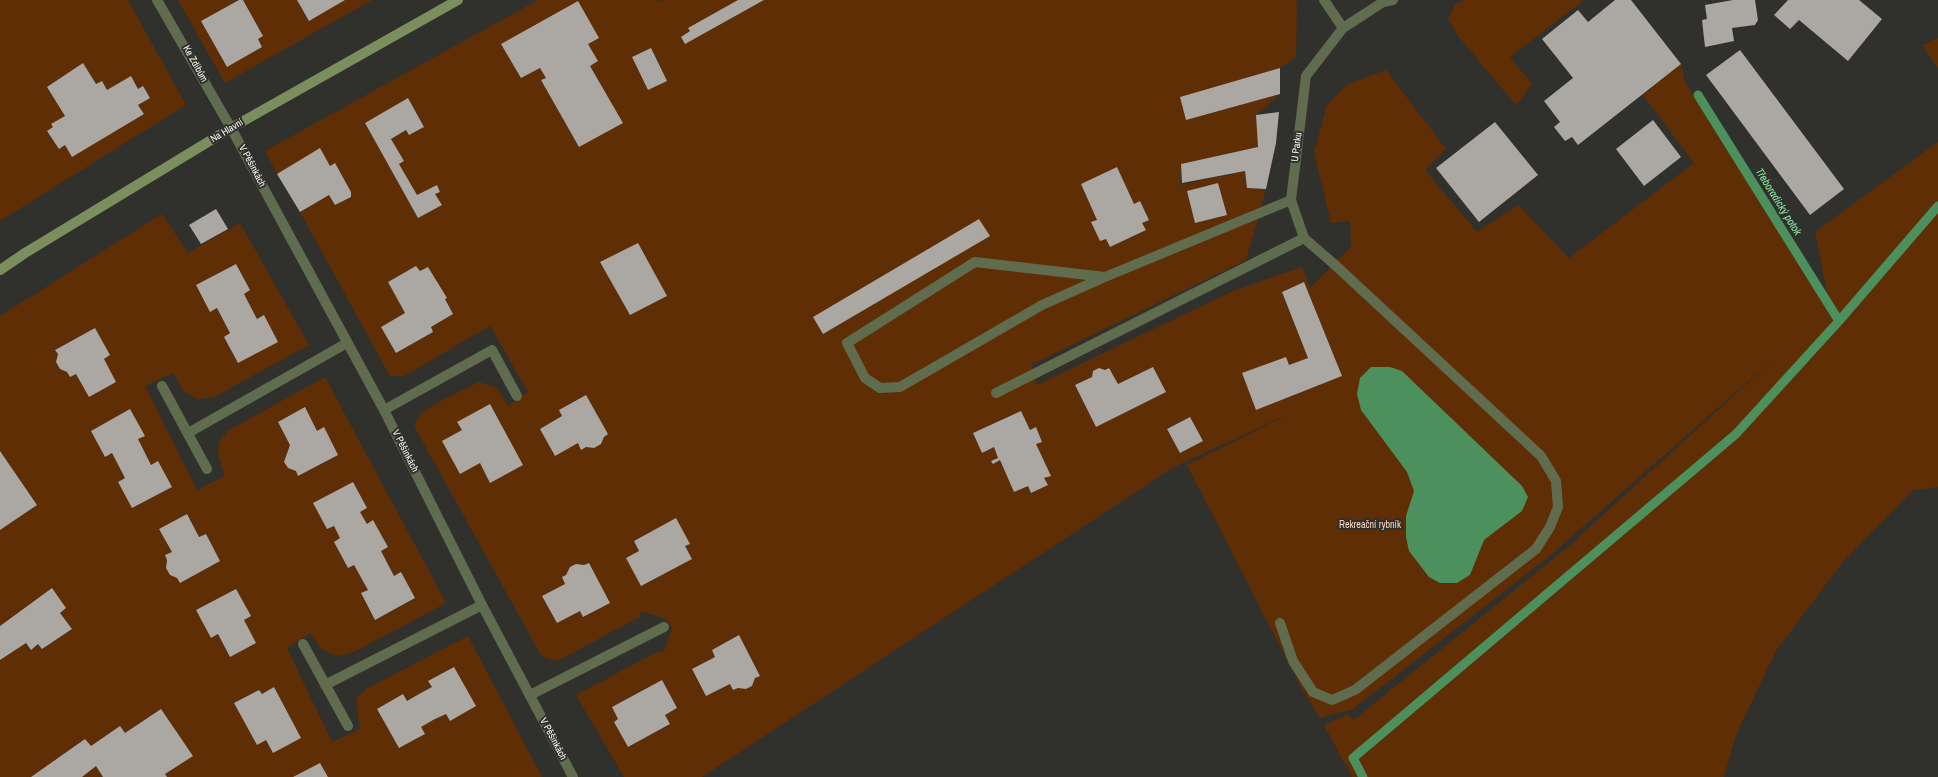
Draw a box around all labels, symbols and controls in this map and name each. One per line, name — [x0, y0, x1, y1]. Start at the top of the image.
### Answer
street label: Ke Zdibům — [180, 44, 210, 84]
street label: Na Hlavní — [208, 117, 246, 145]
street label: U Parku — [1289, 132, 1305, 162]
street label: V Pěšinkách — [236, 143, 268, 189]
water label: Třeboradický potok — [1752, 166, 1804, 238]
street label: V Pěšinkách — [389, 428, 421, 474]
park label: Rekreační rybník — [1339, 519, 1401, 531]
street label: V Pěšinkách — [537, 716, 569, 762]

